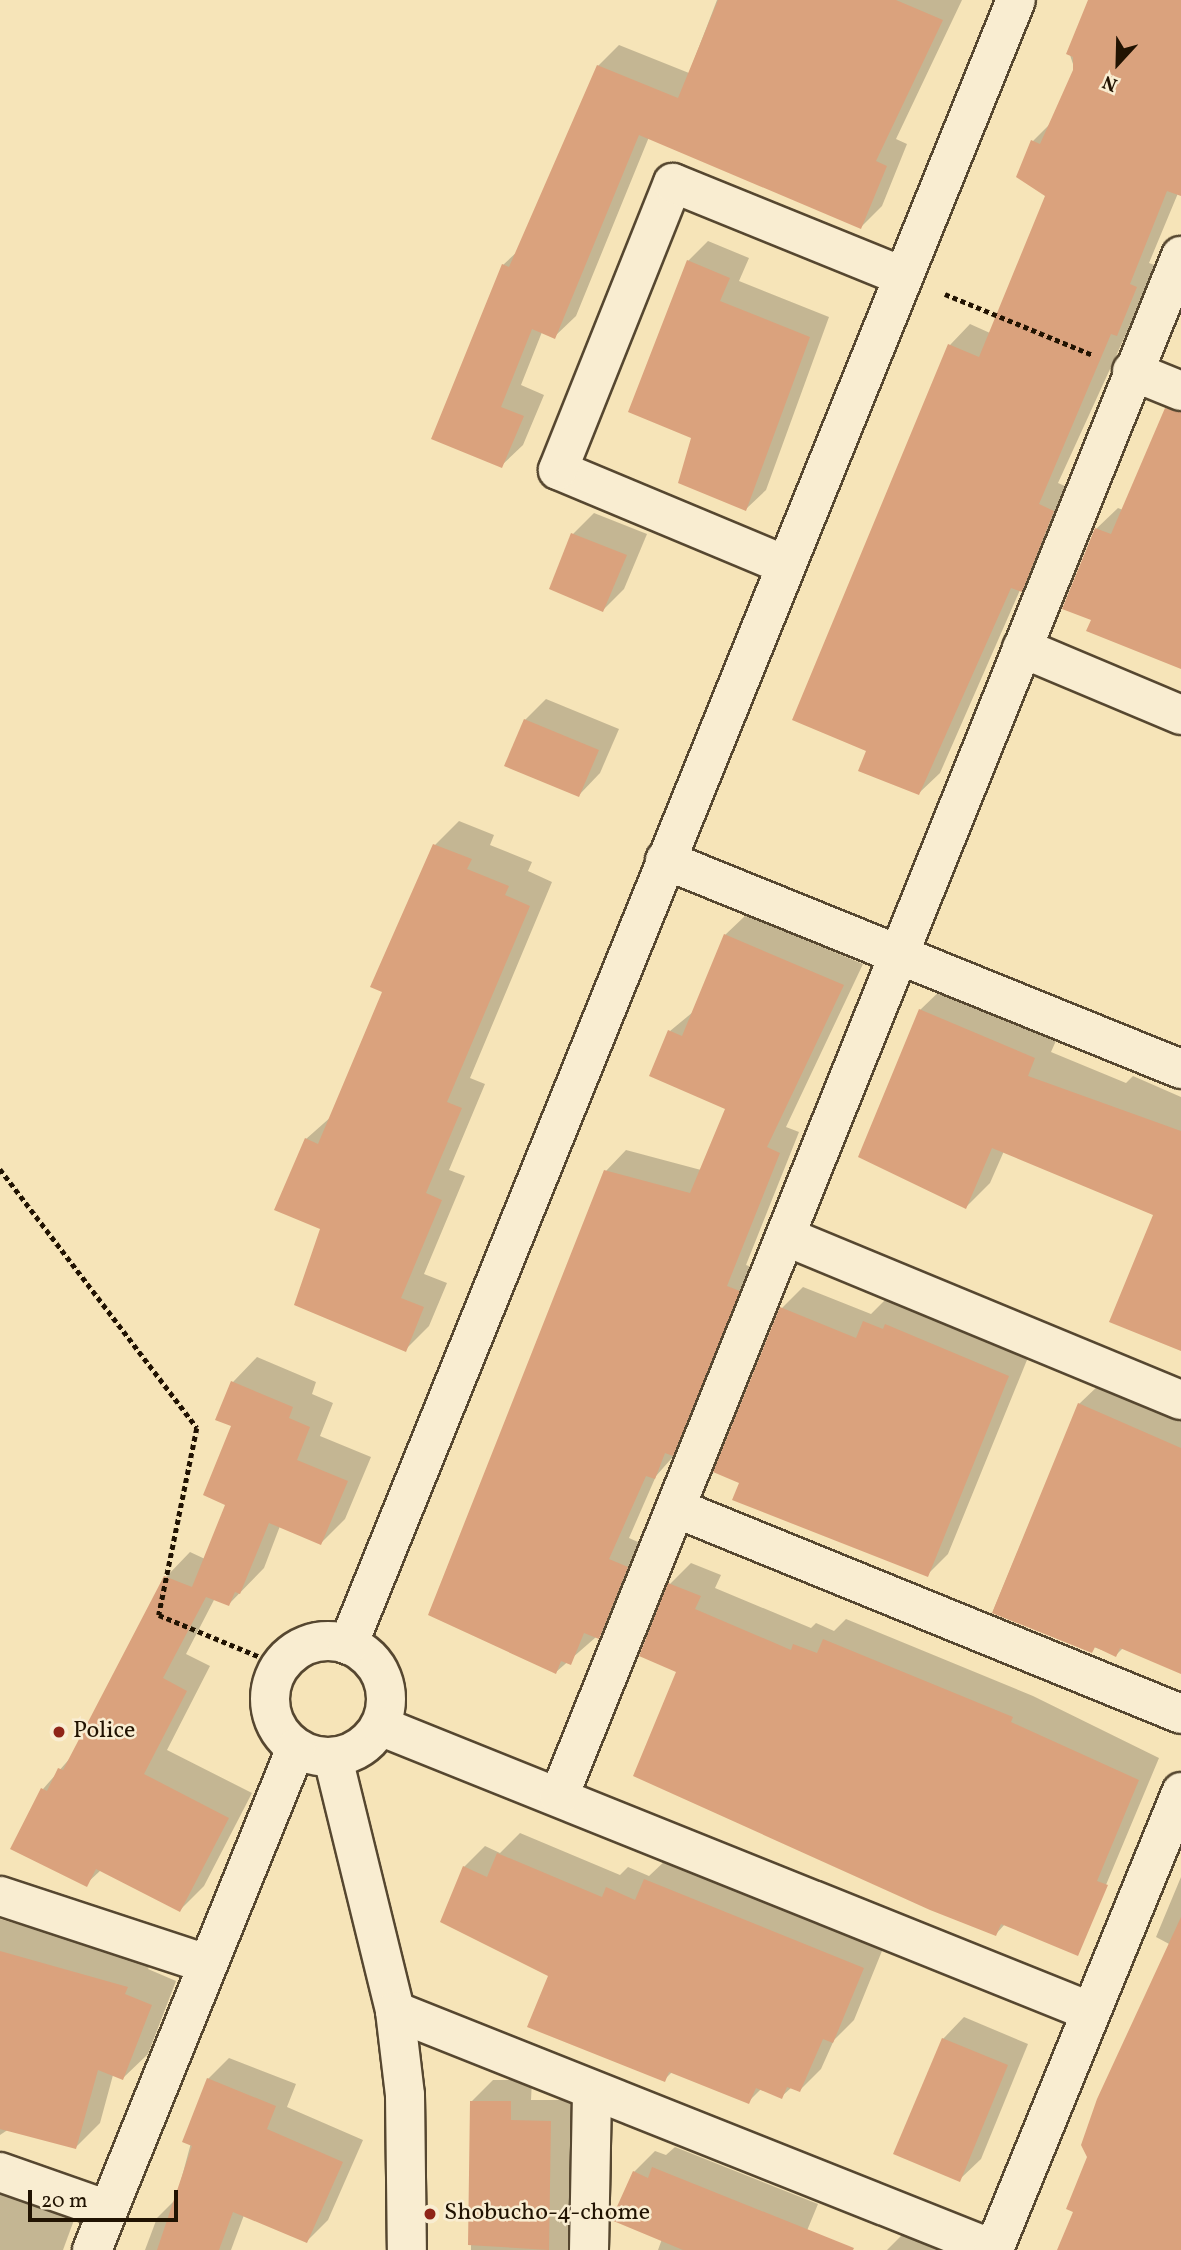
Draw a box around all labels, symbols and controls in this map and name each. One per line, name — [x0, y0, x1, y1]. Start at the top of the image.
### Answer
north arrow — [1083, 28, 1153, 98]
text: N — [1099, 68, 1121, 97]
place label: Police — [73, 1718, 135, 1746]
marker: Police — [51, 1724, 67, 1740]
scale bar — [32, 2176, 182, 2220]
text: 20 m — [41, 2187, 87, 2216]
place label: Shobucho-4-chome — [444, 2200, 650, 2228]
marker: Shobucho-4-chome — [422, 2206, 438, 2222]

